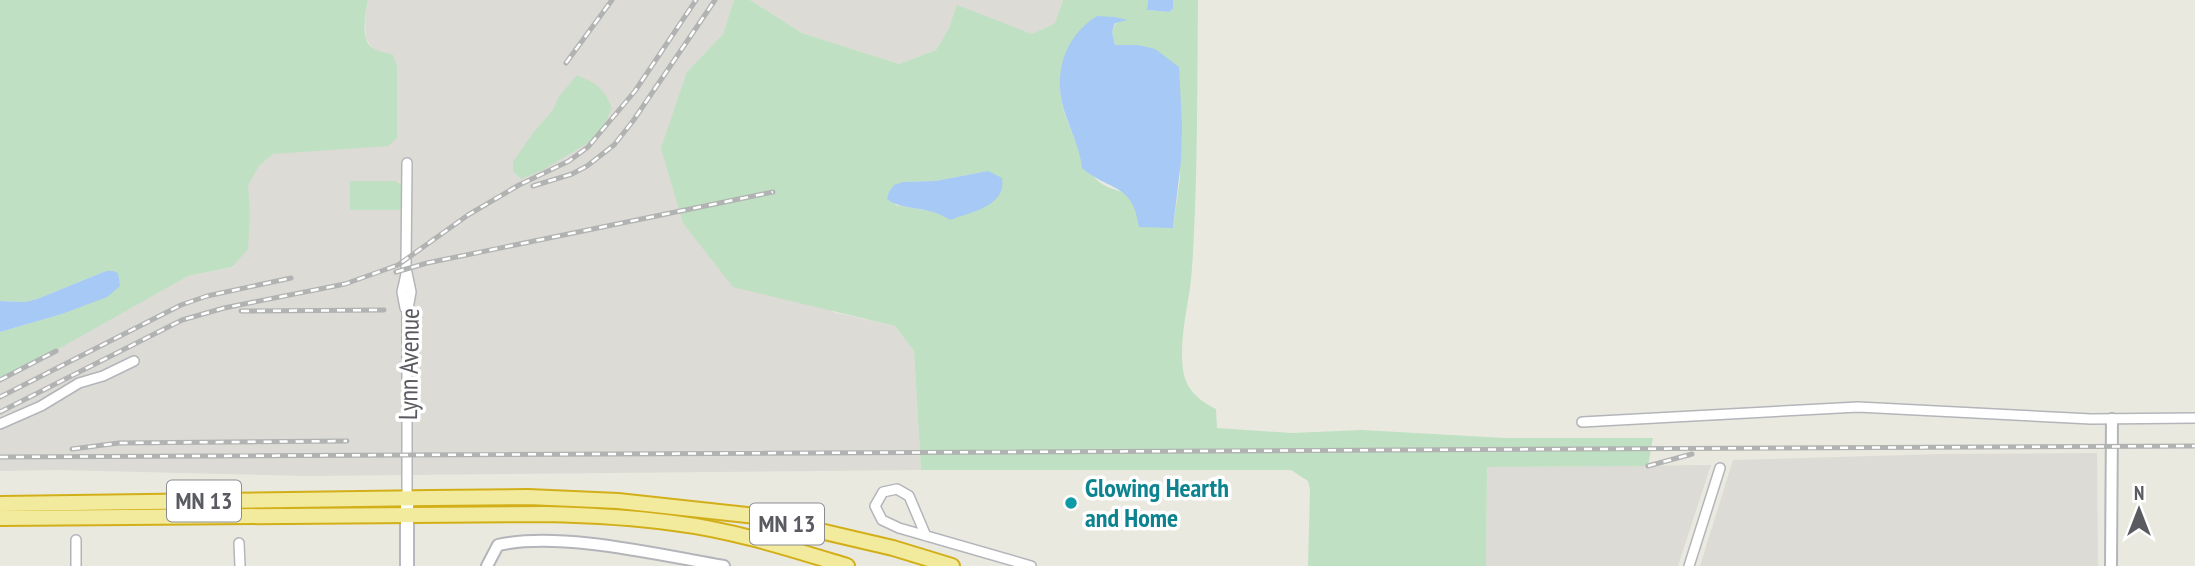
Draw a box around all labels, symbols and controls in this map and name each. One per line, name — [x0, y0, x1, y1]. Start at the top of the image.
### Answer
street label: Lynn Avenue — [391, 308, 426, 420]
place label: Glowing Hearth and Home — [1085, 471, 1229, 534]
north arrow — [2104, 475, 2174, 545]
road number: MN 13 — [167, 480, 241, 522]
text: N — [2134, 481, 2144, 505]
marker: Glowing Hearth and Home — [1063, 495, 1079, 511]
road number: MN 13 — [750, 504, 824, 544]

